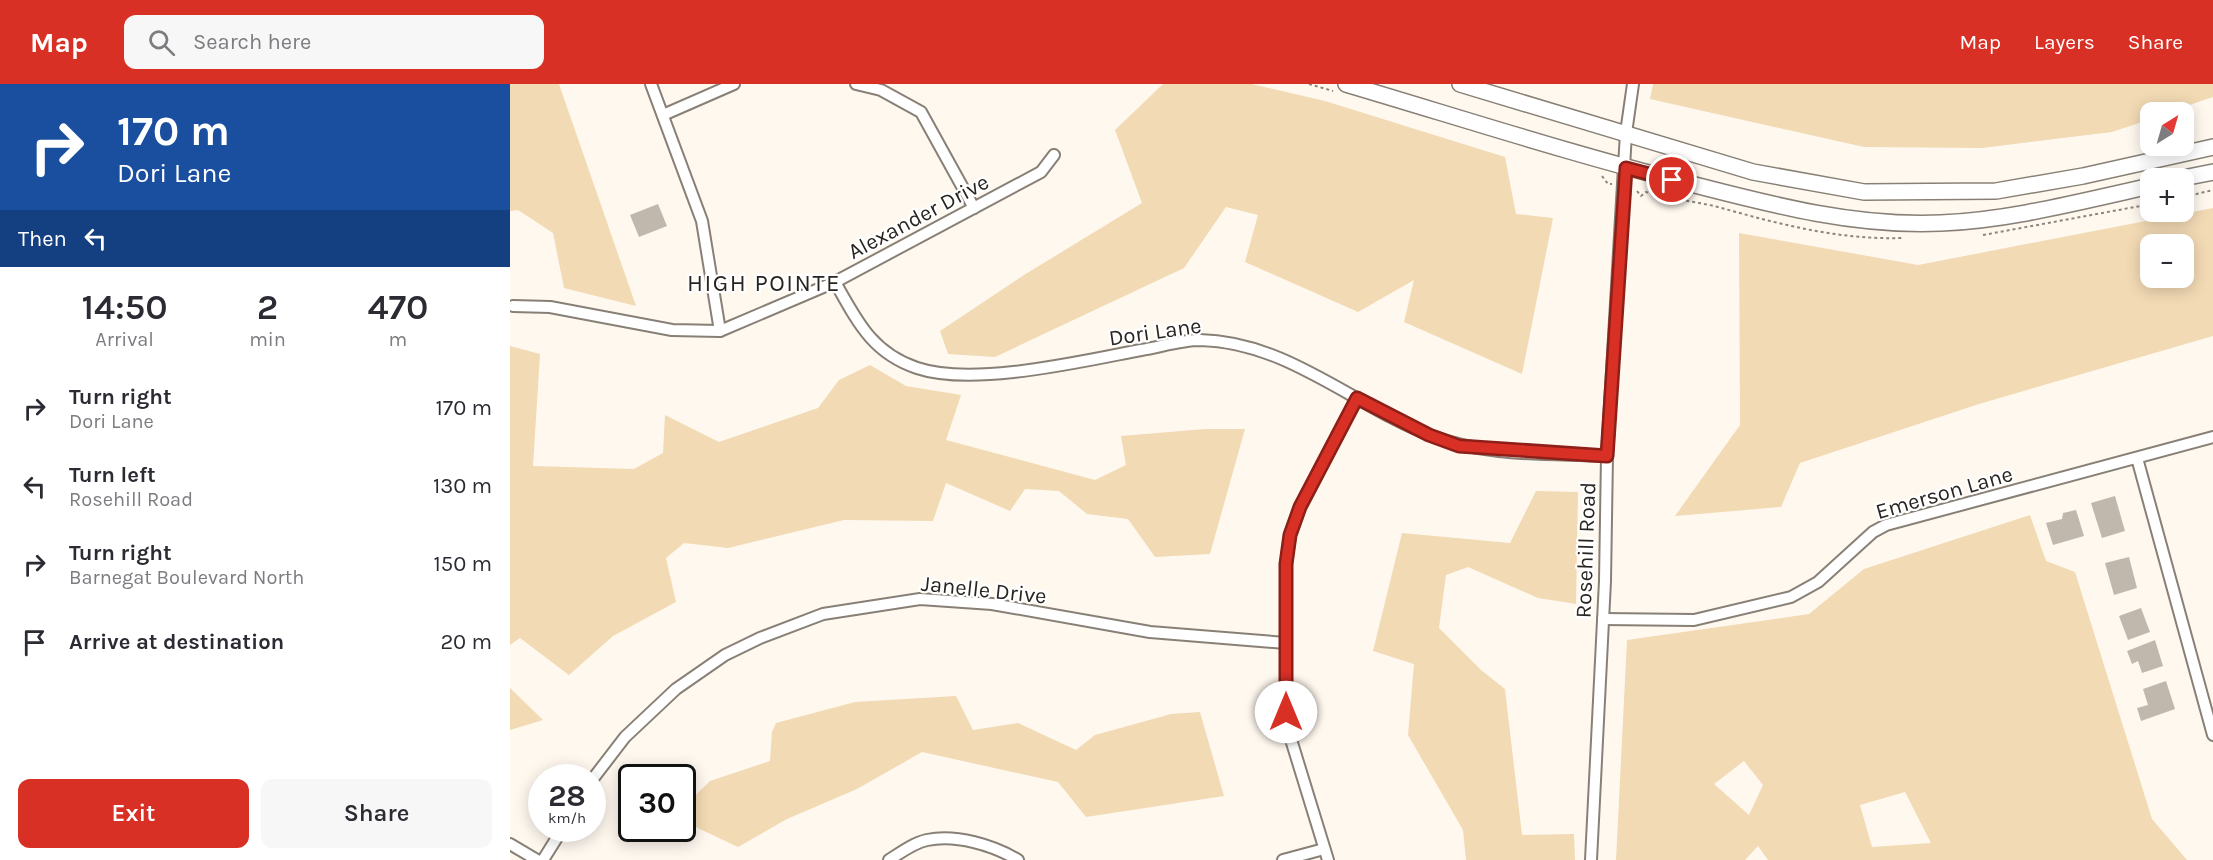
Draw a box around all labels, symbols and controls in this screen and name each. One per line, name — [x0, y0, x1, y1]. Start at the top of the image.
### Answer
search box — [124, 15, 544, 69]
text: Map — [30, 26, 88, 59]
icon: search — [145, 26, 178, 59]
text: Search here — [193, 29, 311, 55]
text: Map — [1959, 30, 2001, 54]
text: Layers — [2034, 30, 2095, 54]
text: Share — [2128, 30, 2183, 54]
north arrow — [2140, 102, 2194, 156]
map controls — [2140, 102, 2194, 288]
text: 170 m — [117, 106, 230, 156]
icon: right — [18, 108, 96, 186]
pin — [1646, 154, 1697, 205]
text: Dori Lane — [117, 157, 231, 189]
icon: arrive — [1655, 163, 1688, 196]
button: + — [2140, 168, 2194, 222]
street label: Alexander Drive — [844, 169, 993, 265]
icon: left — [79, 222, 112, 255]
text: Then — [18, 226, 67, 252]
button: − — [2140, 234, 2194, 288]
district label: HIGH POINTE — [687, 269, 841, 297]
text: 14:50 — [82, 286, 168, 328]
text: 2 — [257, 286, 278, 328]
text: 470 — [367, 286, 428, 328]
street label: Dori Lane — [1107, 313, 1203, 351]
text: Arrival — [95, 328, 154, 351]
text: min — [249, 328, 286, 351]
text: m — [389, 328, 407, 351]
text: Turn right — [69, 384, 172, 410]
icon: right — [18, 392, 51, 425]
text: 170 m — [436, 395, 492, 421]
text: Dori Lane — [69, 410, 154, 433]
street label: Emerson Lane — [1873, 461, 2016, 525]
text: Turn left — [69, 462, 156, 488]
icon: left — [18, 470, 51, 503]
text: 130 m — [433, 473, 492, 499]
street label: Rosehill Road — [1571, 481, 1601, 619]
text: Rosehill Road — [69, 488, 193, 511]
text: Turn right — [69, 540, 172, 566]
icon: right — [18, 548, 51, 581]
text: 150 m — [433, 551, 492, 577]
text: Barnegat Boulevard North — [69, 566, 304, 589]
street label: Janelle Drive — [920, 570, 1048, 609]
icon: arrive — [18, 626, 51, 659]
text: Arrive at destination — [69, 629, 284, 655]
text: 20 m — [440, 629, 492, 655]
position arrow — [1254, 680, 1318, 744]
speed limit sign: 30 — [618, 764, 696, 842]
text: 28 — [548, 778, 586, 814]
button: Exit — [18, 779, 249, 848]
button: Share — [261, 779, 492, 848]
text: km/h — [548, 809, 586, 827]

